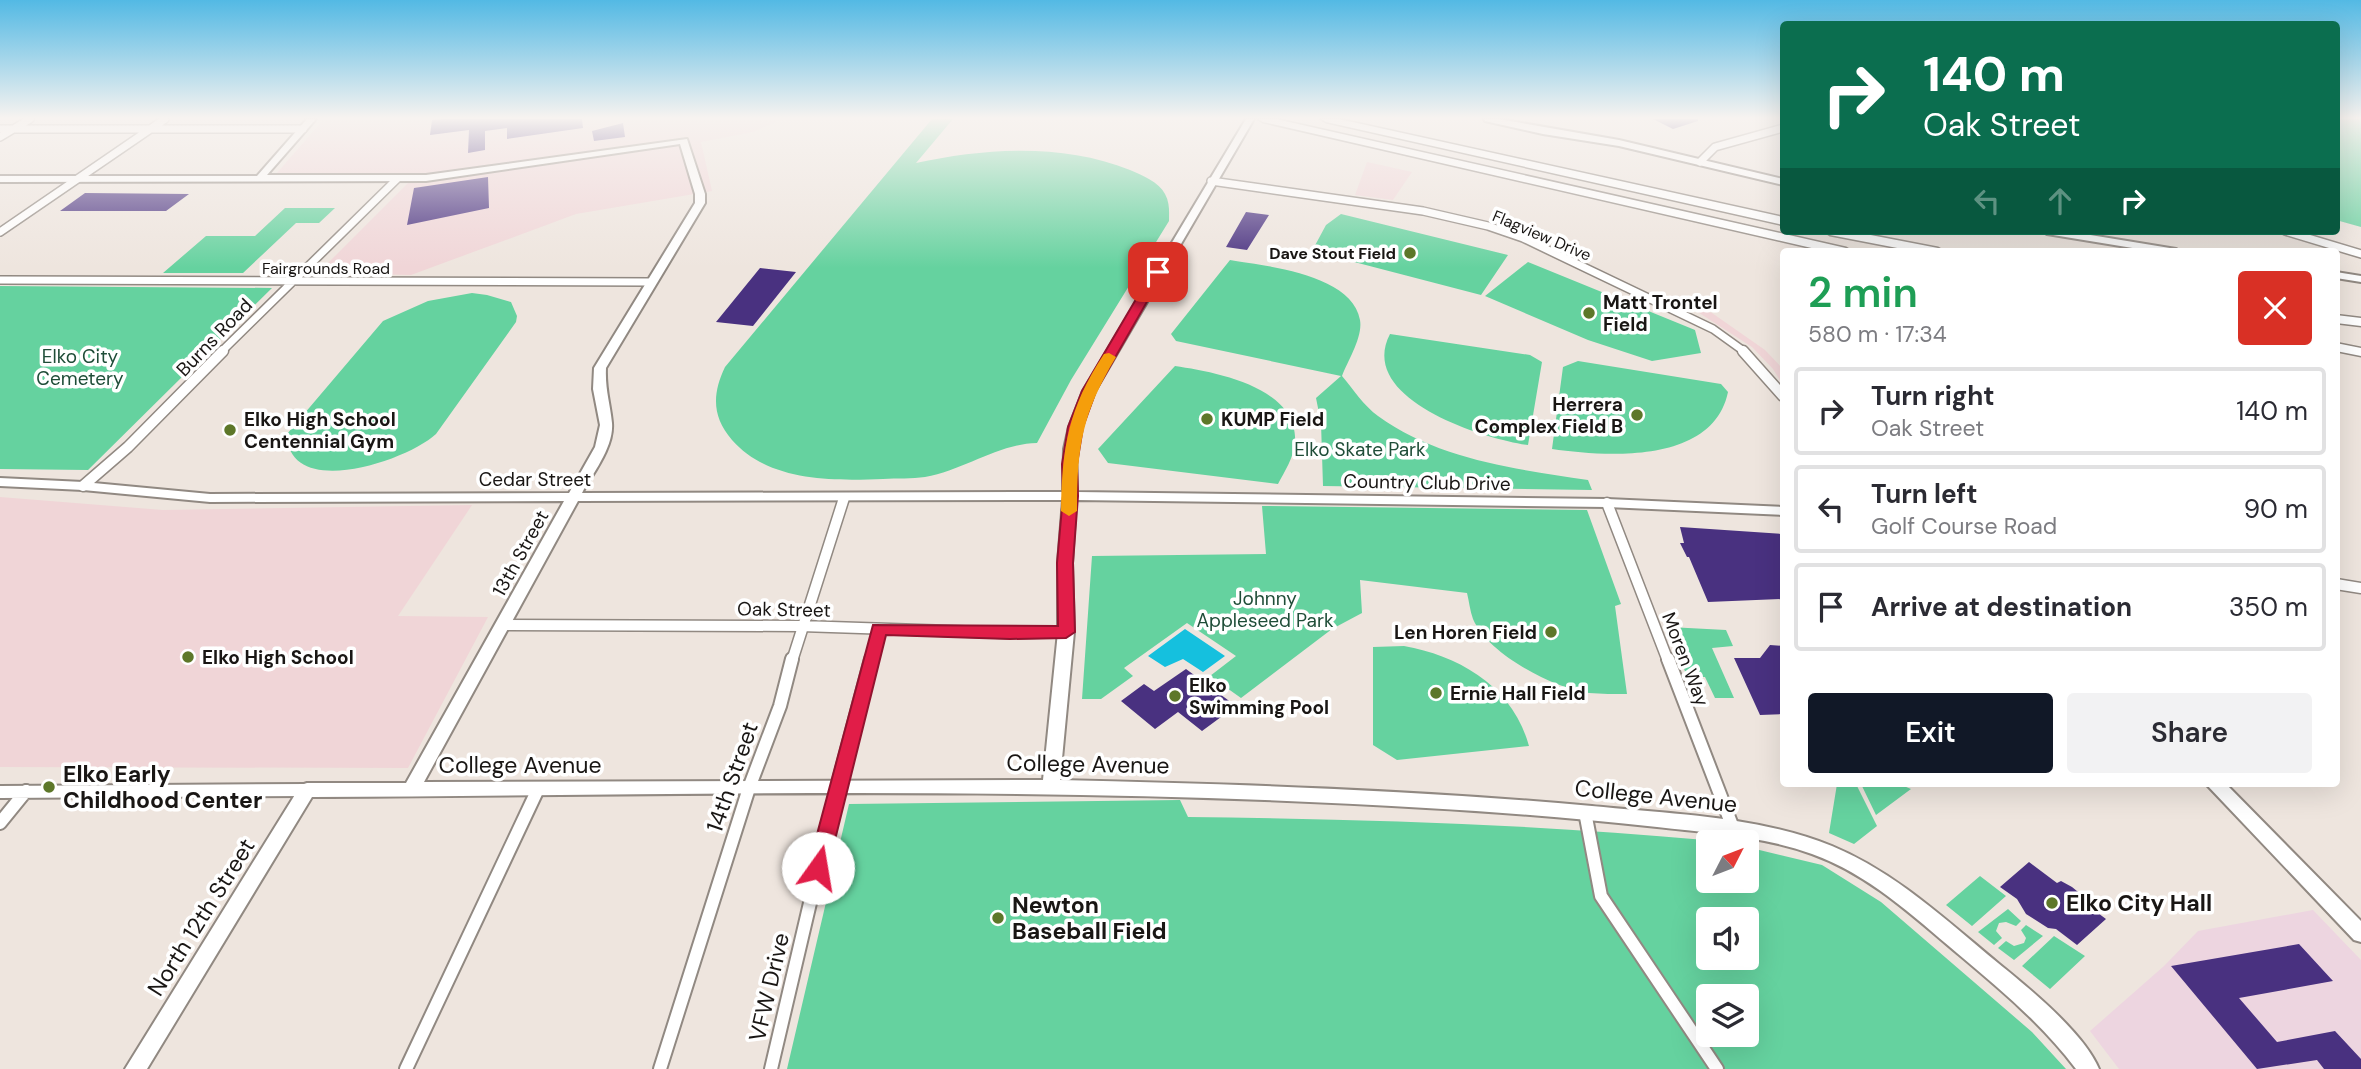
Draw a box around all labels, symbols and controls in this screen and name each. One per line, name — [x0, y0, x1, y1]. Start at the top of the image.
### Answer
text: 140 m — [1923, 42, 2065, 106]
icon: right — [1808, 49, 1899, 140]
text: Oak Street — [1923, 104, 2081, 146]
icon: left — [1968, 182, 2006, 220]
icon: ahead — [2041, 182, 2079, 220]
icon: right — [2114, 182, 2152, 220]
street label: Flagview Drive — [1489, 205, 1594, 266]
pin — [1128, 242, 1188, 302]
place label: Dave Stout Field — [1269, 243, 1396, 264]
marker: Dave Stout Field — [1402, 245, 1418, 261]
icon: arrive — [1139, 253, 1177, 291]
street label: Fairgrounds Road — [262, 258, 390, 279]
text: 2 min — [1808, 265, 1918, 320]
button: close — [2238, 271, 2312, 345]
place label: Matt Trontel Field — [1603, 290, 1718, 337]
street label: Burns Road — [171, 293, 258, 382]
marker: Matt Trontel Field — [1581, 305, 1597, 321]
text: 580 m · 17:34 — [1808, 319, 1947, 349]
park label: Elko City Cemetery — [36, 344, 124, 391]
text: Turn right — [1871, 379, 1995, 413]
place label: Herrera Complex Field B — [1475, 392, 1623, 439]
icon: right — [1812, 392, 1850, 430]
text: 140 m — [2236, 394, 2308, 428]
place label: Elko High School Centennial Gym — [244, 407, 396, 454]
place label: KUMP Field — [1221, 407, 1324, 432]
marker: Herrera Complex Field B — [1629, 407, 1645, 423]
marker: KUMP Field — [1199, 411, 1215, 427]
text: Oak Street — [1871, 413, 1984, 443]
marker: Elko High School Centennial Gym — [222, 422, 238, 438]
park label: Elko Skate Park — [1294, 437, 1426, 462]
street label: Cedar Street — [479, 467, 591, 492]
street label: Country Club Drive — [1343, 469, 1511, 496]
text: Turn left — [1871, 477, 1978, 511]
icon: left — [1812, 490, 1850, 528]
text: 90 m — [2244, 492, 2308, 526]
street label: 13th Street — [487, 506, 554, 601]
text: Golf Course Road — [1871, 511, 2057, 541]
park label: Johnny Appleseed Park — [1196, 586, 1334, 633]
icon: arrive — [1812, 588, 1850, 626]
text: Arrive at destination — [1871, 590, 2132, 624]
text: 350 m — [2229, 590, 2308, 624]
street label: Oak Street — [737, 596, 831, 623]
street label: Moren Way — [1656, 609, 1715, 710]
place label: Len Horen Field — [1394, 620, 1537, 645]
marker: Len Horen Field — [1543, 624, 1559, 640]
place label: Elko High School — [202, 645, 354, 670]
marker: Elko High School — [180, 649, 196, 665]
place label: Elko Swimming Pool — [1189, 673, 1329, 720]
place label: Ernie Hall Field — [1450, 681, 1586, 706]
marker: Ernie Hall Field — [1428, 685, 1444, 701]
marker: Elko Swimming Pool — [1167, 688, 1183, 704]
button: Exit — [1808, 693, 2053, 773]
button: Share — [2067, 693, 2312, 773]
street label: 14th Street — [699, 718, 765, 836]
street label: College Avenue — [1006, 748, 1170, 780]
street label: College Avenue — [438, 750, 602, 780]
place label: Elko Early Childhood Center — [63, 759, 262, 815]
street label: College Avenue — [1573, 773, 1739, 819]
marker: Elko Early Childhood Center — [41, 779, 57, 795]
north arrow — [1696, 830, 1759, 892]
map controls — [1696, 830, 1759, 1047]
position arrow — [781, 831, 855, 905]
street label: North 12th Street — [140, 833, 262, 1001]
place label: Elko City Hall — [2066, 888, 2212, 918]
place label: Newton Baseball Field — [1012, 890, 1167, 946]
marker: Elko City Hall — [2044, 895, 2060, 911]
button: sound — [1696, 907, 1759, 970]
marker: Newton Baseball Field — [990, 910, 1006, 926]
street label: VFW Drive — [742, 930, 796, 1044]
button: layers — [1696, 984, 1759, 1047]

